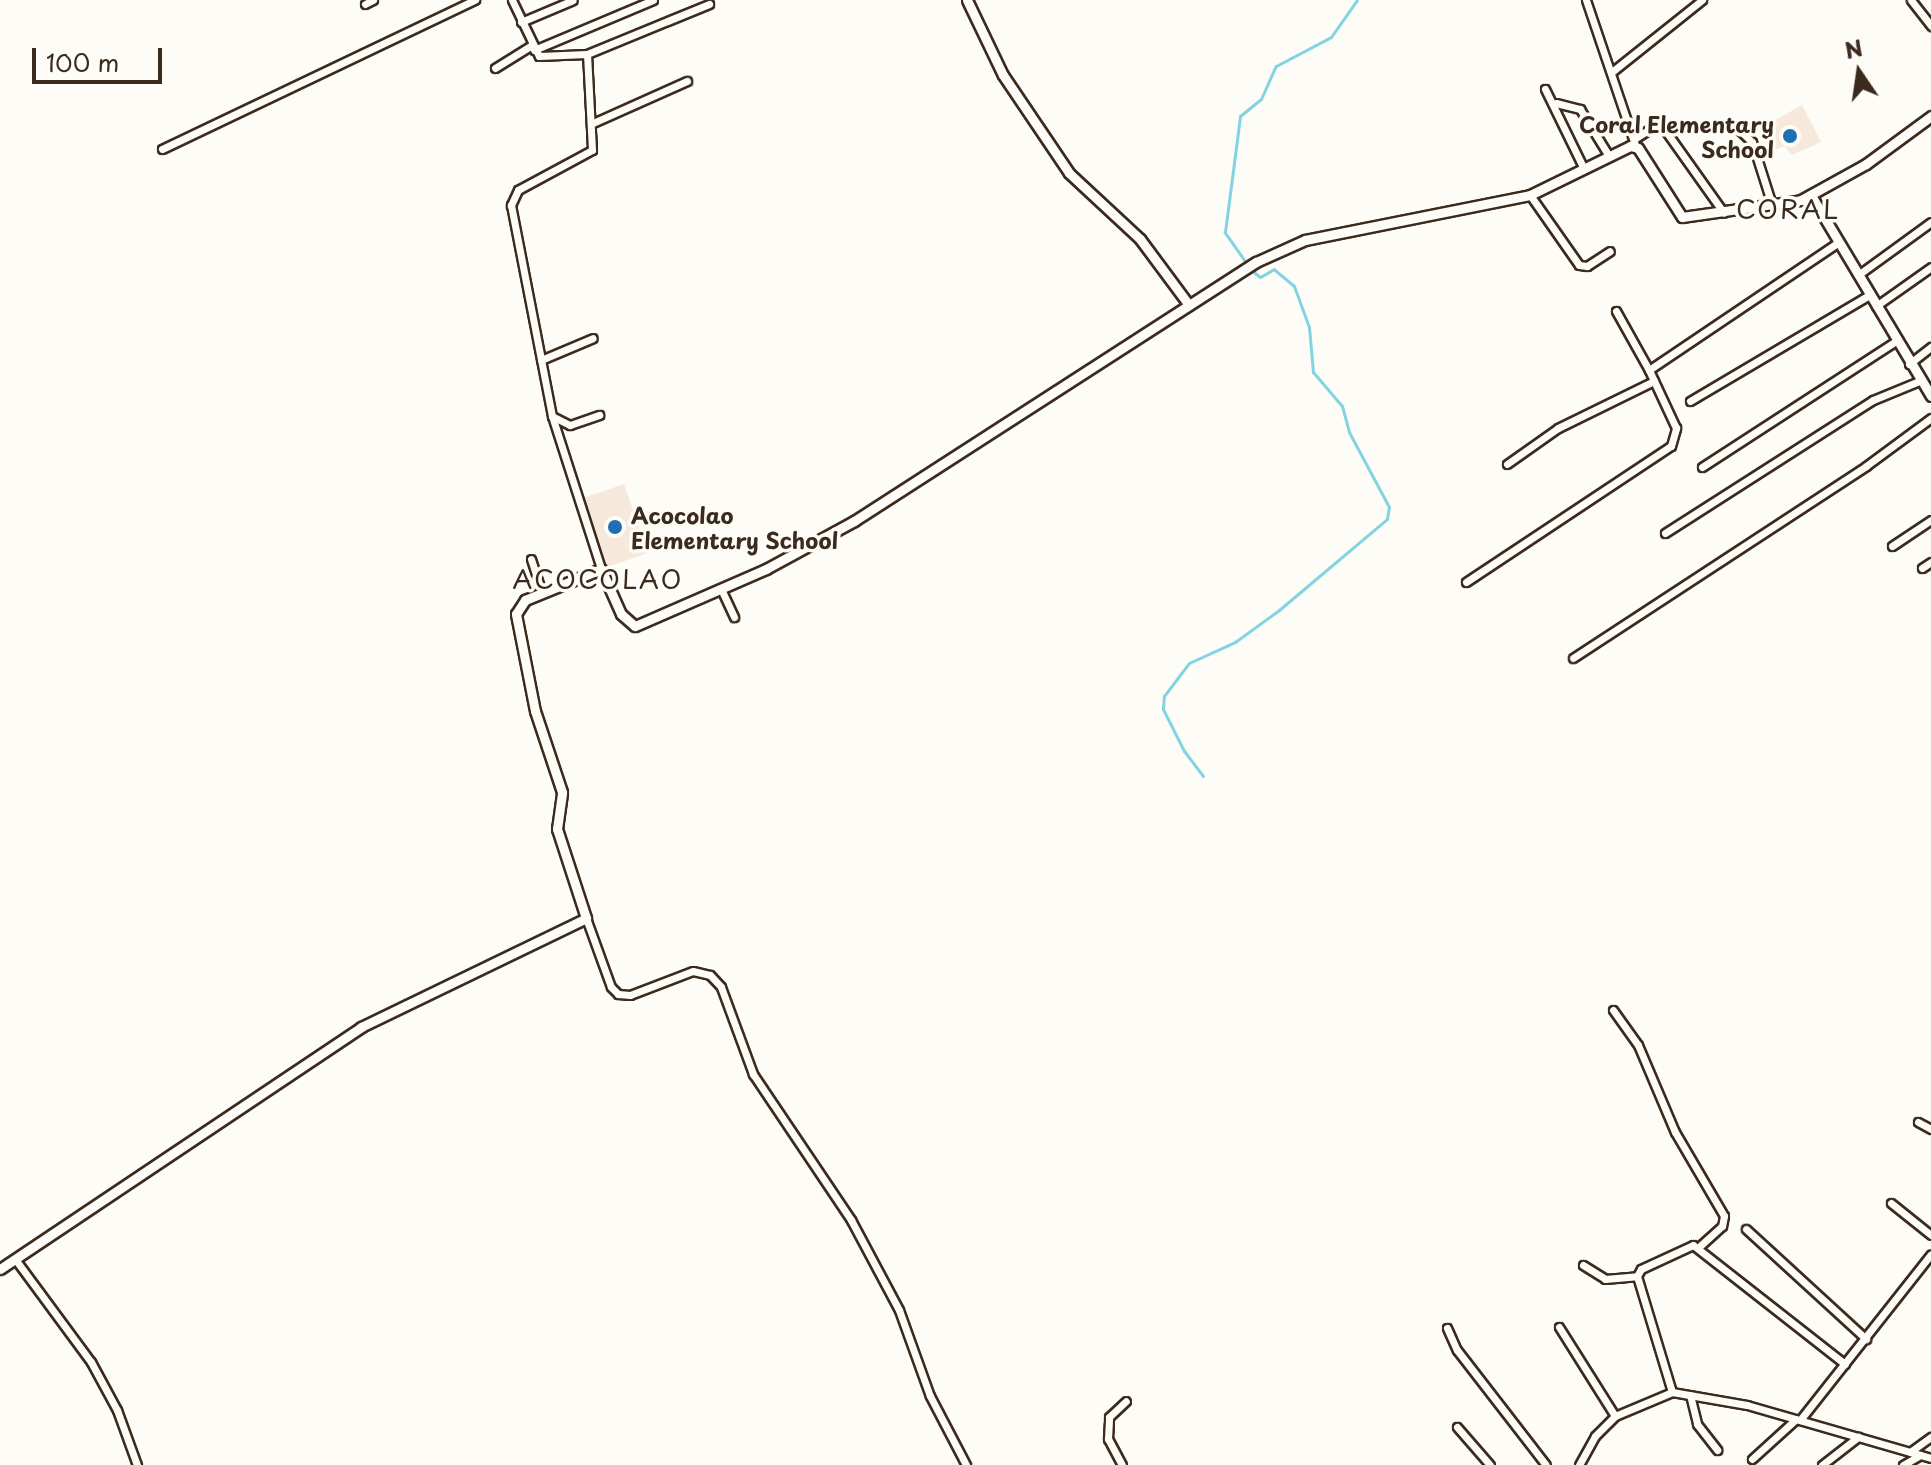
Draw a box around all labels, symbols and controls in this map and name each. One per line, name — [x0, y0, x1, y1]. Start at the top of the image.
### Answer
text: N — [1841, 30, 1866, 66]
scale bar — [36, 32, 166, 82]
north arrow — [1819, 32, 1899, 112]
text: 100 m — [46, 44, 119, 80]
place label: Coral Elementary School — [1578, 110, 1774, 162]
marker: Coral Elementary School — [1781, 127, 1799, 145]
district label: CORAL — [1737, 193, 1839, 225]
place label: Acocolao Elementary School — [631, 501, 838, 552]
marker: Acocolao Elementary School — [606, 518, 624, 536]
district label: ACOCOLAO — [513, 563, 683, 595]

